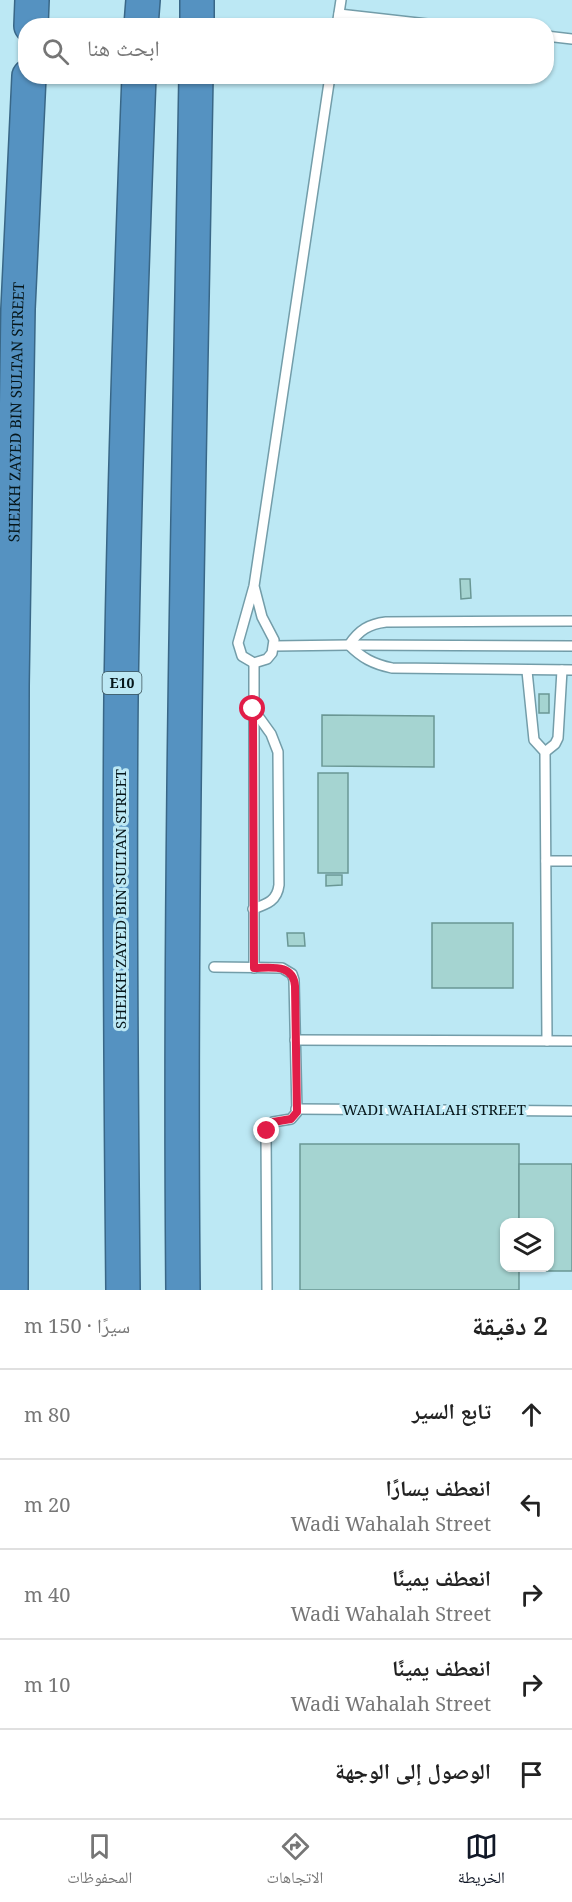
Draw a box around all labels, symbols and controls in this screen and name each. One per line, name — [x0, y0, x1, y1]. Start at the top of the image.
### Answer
search box — [18, 18, 554, 84]
text: ابحث هنا — [87, 32, 160, 62]
icon: search — [39, 35, 72, 68]
street label: SHEIKH ZAYED BIN SULTAN STREET — [3, 281, 28, 542]
road number: E10 — [102, 672, 142, 694]
route start — [239, 695, 265, 721]
street label: SHEIKH ZAYED BIN SULTAN STREET — [110, 769, 130, 1029]
street label: WADI WAHALAH STREET — [342, 1099, 526, 1119]
route end — [253, 1117, 279, 1143]
map controls — [500, 1218, 554, 1272]
button: layers — [500, 1218, 554, 1272]
text: 2 دقيقة — [472, 1307, 548, 1343]
text: سيرًا · 150 m — [24, 1312, 130, 1339]
text: تابع السير — [412, 1395, 491, 1425]
icon: ahead — [515, 1398, 548, 1431]
text: 80 m — [24, 1401, 70, 1428]
text: انعطف يسارًا — [386, 1472, 491, 1502]
icon: left — [515, 1488, 548, 1521]
text: 20 m — [24, 1491, 70, 1518]
text: Wadi Wahalah Street — [290, 1510, 491, 1537]
text: انعطف يمينًا — [392, 1562, 491, 1592]
icon: right — [515, 1578, 548, 1611]
text: 40 m — [24, 1581, 70, 1608]
text: Wadi Wahalah Street — [290, 1600, 491, 1627]
text: انعطف يمينًا — [392, 1652, 491, 1682]
icon: right — [515, 1668, 548, 1701]
text: 10 m — [24, 1671, 70, 1698]
text: Wadi Wahalah Street — [290, 1690, 491, 1717]
text: الوصول إلى الوجهة — [335, 1755, 491, 1785]
icon: arrive — [515, 1758, 548, 1791]
tab: المحفوظات — [67, 1830, 132, 1893]
tab: الاتجاهات — [267, 1830, 323, 1893]
tab: الخريطة — [458, 1830, 505, 1893]

